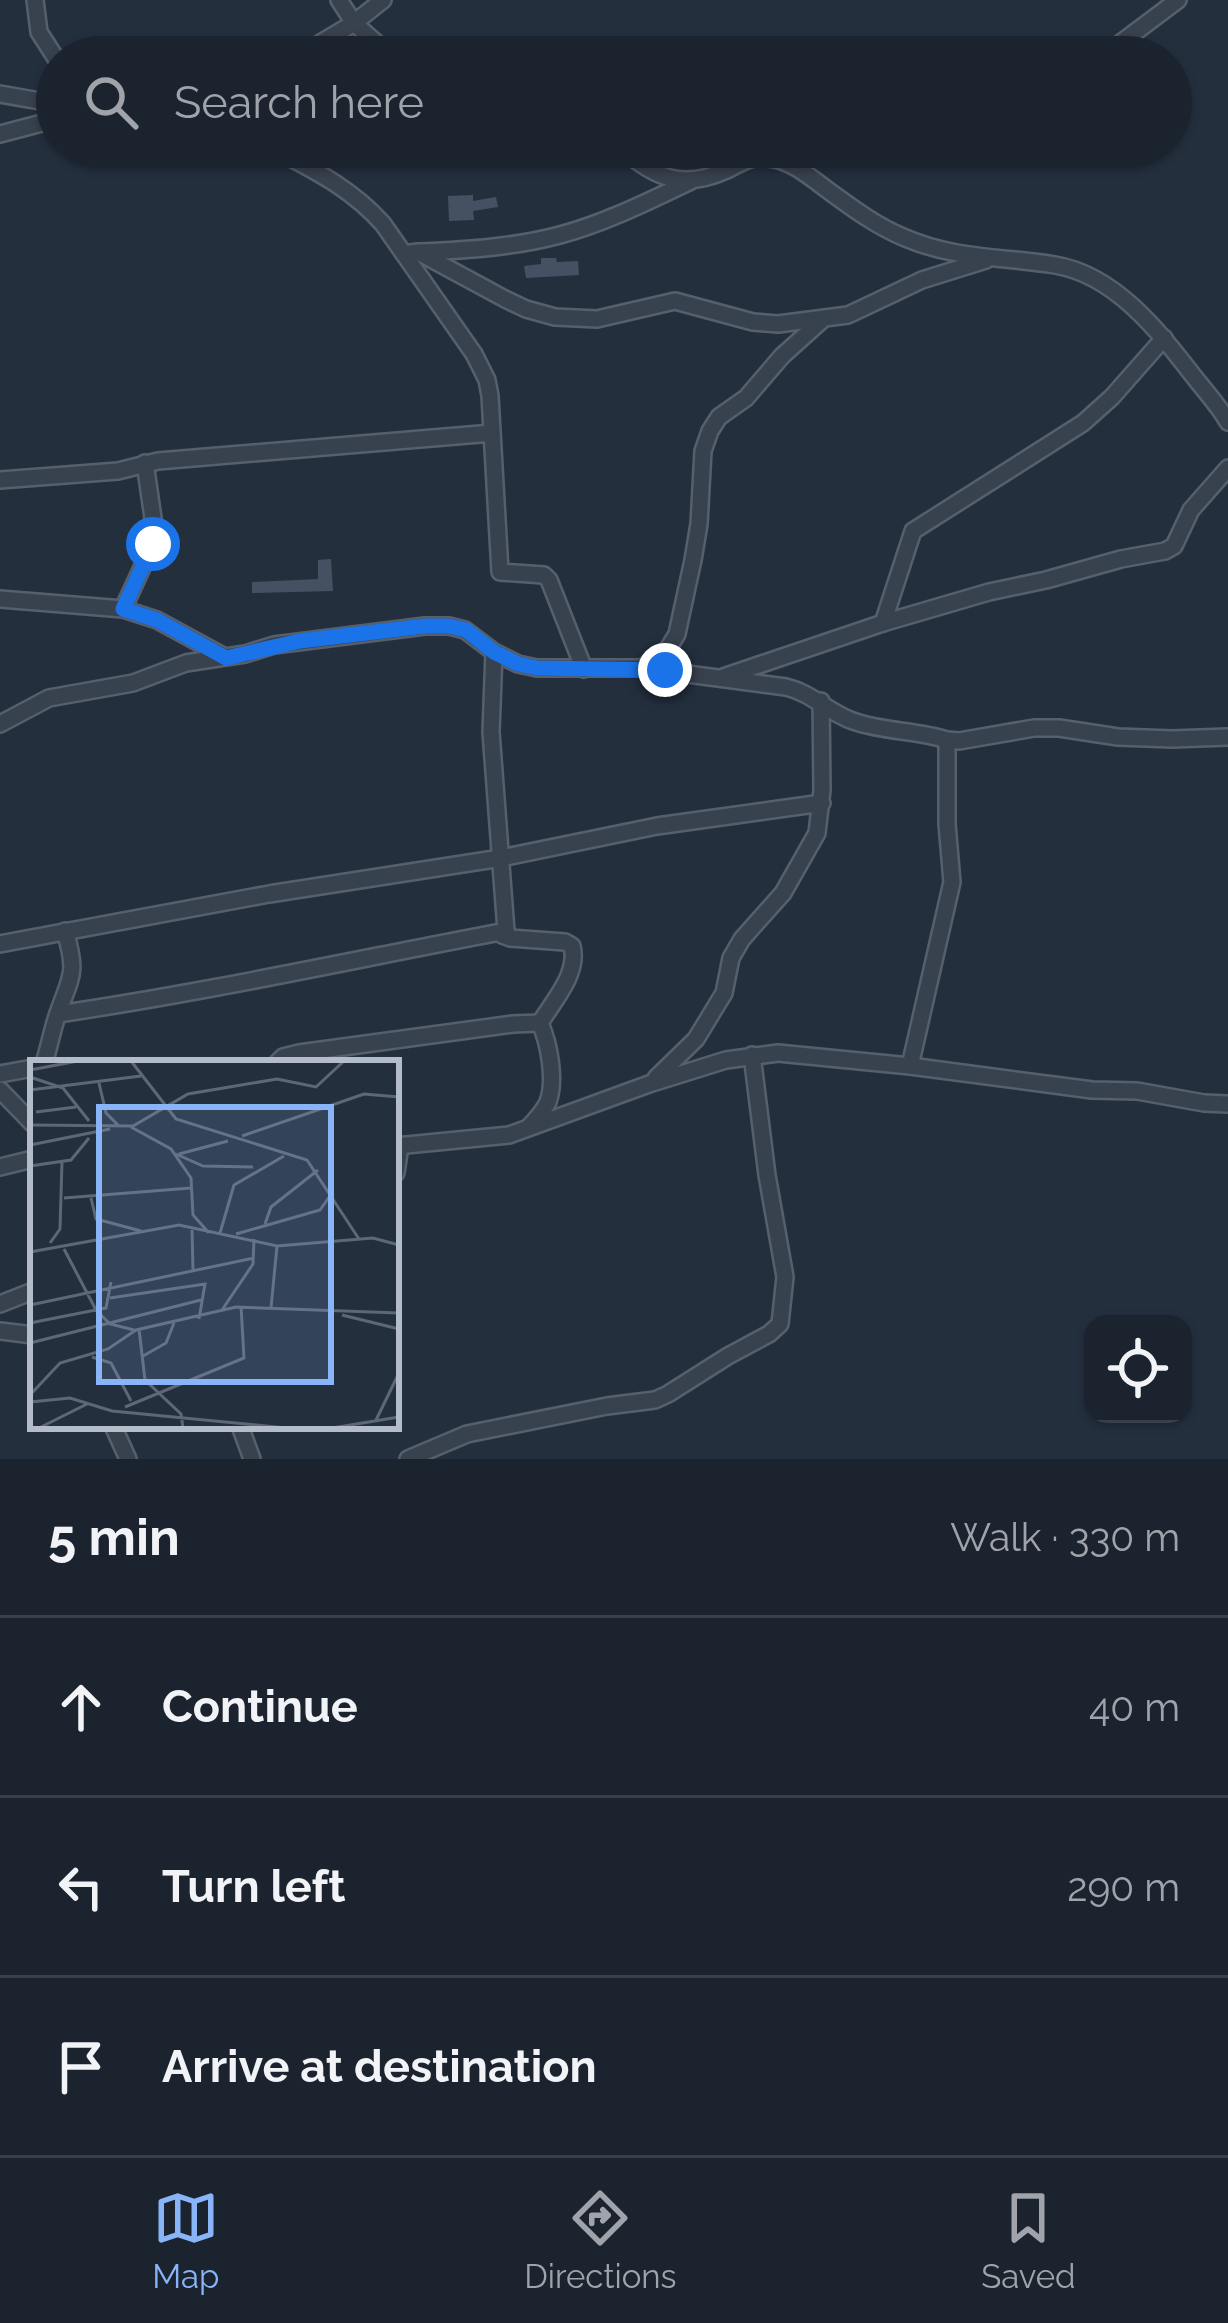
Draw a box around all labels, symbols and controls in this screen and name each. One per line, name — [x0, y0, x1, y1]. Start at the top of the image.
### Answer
search box — [36, 36, 1192, 168]
icon: search — [78, 69, 144, 135]
text: Search here — [174, 76, 424, 129]
route start — [126, 517, 180, 571]
route end — [638, 643, 692, 697]
inset map — [30, 1060, 399, 1429]
map controls — [1084, 1315, 1192, 1423]
button: locate — [1084, 1315, 1192, 1423]
text: 5 min — [48, 1507, 180, 1567]
text: Walk · 330 m — [950, 1514, 1180, 1560]
icon: ahead — [48, 1674, 114, 1740]
text: Continue — [162, 1680, 358, 1733]
text: 40 m — [1089, 1684, 1180, 1730]
icon: left — [48, 1854, 114, 1920]
text: Turn left — [162, 1860, 345, 1913]
text: 290 m — [1067, 1864, 1180, 1910]
icon: arrive — [48, 2034, 114, 2100]
text: Arrive at destination — [162, 2040, 597, 2093]
tab: Map — [152, 2185, 219, 2296]
tab: Directions — [524, 2185, 677, 2296]
tab: Saved — [981, 2185, 1076, 2296]

